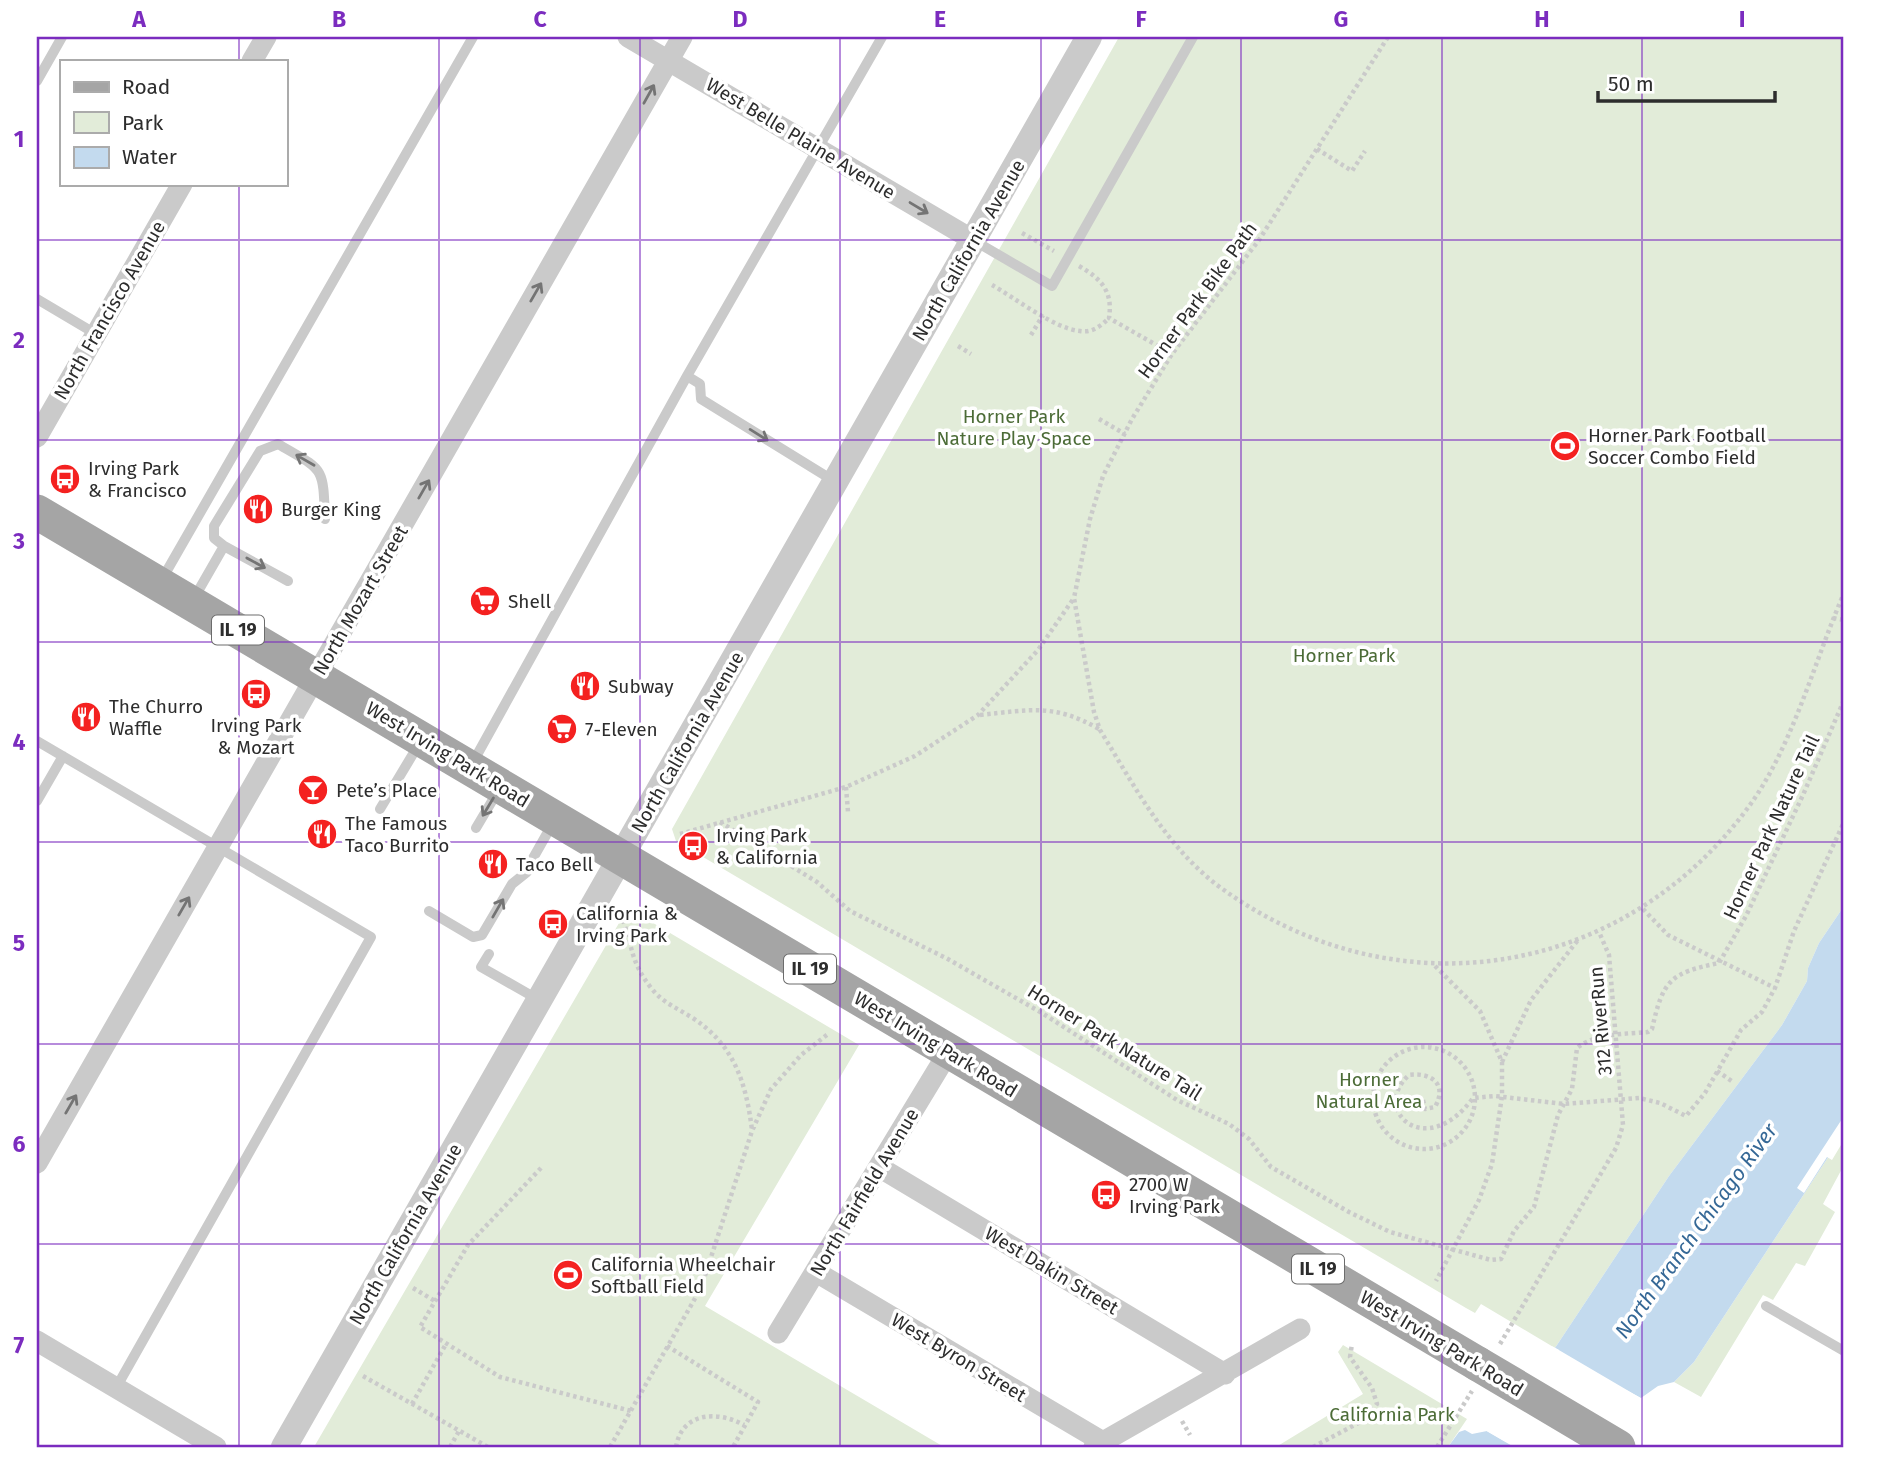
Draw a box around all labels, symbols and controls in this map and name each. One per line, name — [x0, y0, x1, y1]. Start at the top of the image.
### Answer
text: A — [131, 5, 146, 33]
text: B — [332, 5, 346, 33]
text: C — [533, 5, 547, 33]
text: D — [733, 5, 748, 33]
text: E — [934, 5, 946, 33]
text: F — [1135, 5, 1147, 33]
text: G — [1334, 5, 1348, 33]
text: H — [1534, 5, 1550, 33]
text: I — [1739, 5, 1745, 33]
legend — [60, 60, 287, 186]
scale bar — [1598, 60, 1774, 104]
text: 50 m — [1608, 71, 1654, 97]
street label: West Belle Plaine Avenue — [702, 73, 899, 204]
text: Road — [122, 74, 170, 100]
one-way arrow — [643, 84, 656, 105]
text: Park — [122, 110, 164, 136]
text: 1 — [14, 125, 24, 153]
text: Water — [122, 144, 177, 170]
street label: North California Avenue — [907, 156, 1030, 345]
one-way arrow — [909, 202, 929, 216]
street label: North Francisco Avenue — [49, 217, 170, 404]
street label: Horner Park Bike Path — [1133, 218, 1262, 383]
one-way arrow — [529, 282, 543, 302]
text: 2 — [13, 326, 25, 354]
park label: Horner Park Nature Play Space — [937, 405, 1091, 450]
place label: Horner Park Football Soccer Combo Field — [1588, 424, 1766, 469]
one-way arrow — [749, 428, 769, 442]
sports icon: Horner Park Football Soccer Combo Field — [1548, 429, 1582, 463]
one-way arrow — [296, 453, 316, 467]
place label: Irving Park & Francisco — [88, 457, 187, 502]
bus stop icon: Irving Park & Francisco — [48, 462, 82, 496]
one-way arrow — [417, 480, 431, 500]
restaurant icon: Burger King — [241, 492, 275, 526]
place label: Burger King — [281, 498, 381, 521]
street label: North Mozart Street — [308, 521, 413, 679]
text: 3 — [12, 527, 25, 555]
one-way arrow — [245, 557, 266, 570]
supermarket icon: Shell — [468, 584, 502, 618]
place label: Shell — [508, 590, 551, 613]
road number: IL 19 — [212, 616, 264, 644]
park label: Horner Park — [1293, 644, 1396, 667]
street label: North California Avenue — [626, 648, 749, 837]
restaurant icon: Subway — [568, 669, 602, 703]
place label: Subway — [608, 675, 674, 698]
bus stop icon: Irving Park & Mozart — [239, 677, 273, 711]
place label: The Churro Waffle — [109, 695, 203, 740]
street label: West Irving Park Road — [362, 697, 534, 812]
restaurant icon: The Churro Waffle — [69, 700, 103, 734]
supermarket icon: 7-Eleven — [545, 712, 579, 746]
place label: Irving Park & Mozart — [210, 714, 302, 759]
place label: 7-Eleven — [585, 718, 658, 741]
text: 4 — [13, 728, 26, 756]
street label: Horner Park Nature Tail — [1719, 731, 1825, 923]
bar icon: Pete’s Place — [296, 773, 330, 807]
place label: Pete’s Place — [336, 779, 437, 802]
one-way arrow — [481, 796, 495, 816]
place label: The Famous Taco Burrito — [345, 812, 449, 857]
restaurant icon: The Famous Taco Burrito — [305, 817, 339, 851]
place label: Irving Park & California — [716, 824, 818, 869]
bus stop icon: Irving Park & California — [676, 829, 710, 863]
restaurant icon: Taco Bell — [476, 847, 510, 881]
place label: Taco Bell — [516, 853, 594, 876]
one-way arrow — [177, 897, 191, 917]
one-way arrow — [491, 898, 505, 918]
place label: California & Irving Park — [576, 902, 678, 947]
bus stop icon: California & Irving Park — [536, 907, 570, 941]
text: 5 — [13, 929, 25, 957]
road number: IL 19 — [784, 954, 836, 984]
street label: 312 RiverRun — [1584, 966, 1617, 1076]
street label: Horner Park Nature Tail — [1023, 979, 1206, 1106]
street label: West Irving Park Road — [850, 987, 1022, 1102]
park label: Horner Natural Area — [1316, 1068, 1422, 1113]
one-way arrow — [64, 1094, 78, 1114]
street label: North Fairfield Avenue — [805, 1104, 924, 1280]
water label: North Branch Chicago River — [1609, 1118, 1783, 1344]
text: 6 — [13, 1130, 26, 1158]
street label: North California Avenue — [344, 1140, 467, 1329]
place label: 2700 W Irving Park — [1129, 1173, 1220, 1218]
bus stop icon: 2700 W Irving Park — [1089, 1178, 1123, 1212]
street label: West Dakin Street — [981, 1221, 1123, 1319]
place label: California Wheelchair Softball Field — [591, 1253, 776, 1298]
road number: IL 19 — [1292, 1254, 1344, 1284]
sports icon: California Wheelchair Softball Field — [551, 1258, 585, 1292]
street label: West Irving Park Road — [1356, 1286, 1528, 1401]
street label: West Byron Street — [887, 1308, 1030, 1407]
text: 7 — [14, 1331, 25, 1359]
park label: California Park — [1329, 1403, 1455, 1426]

